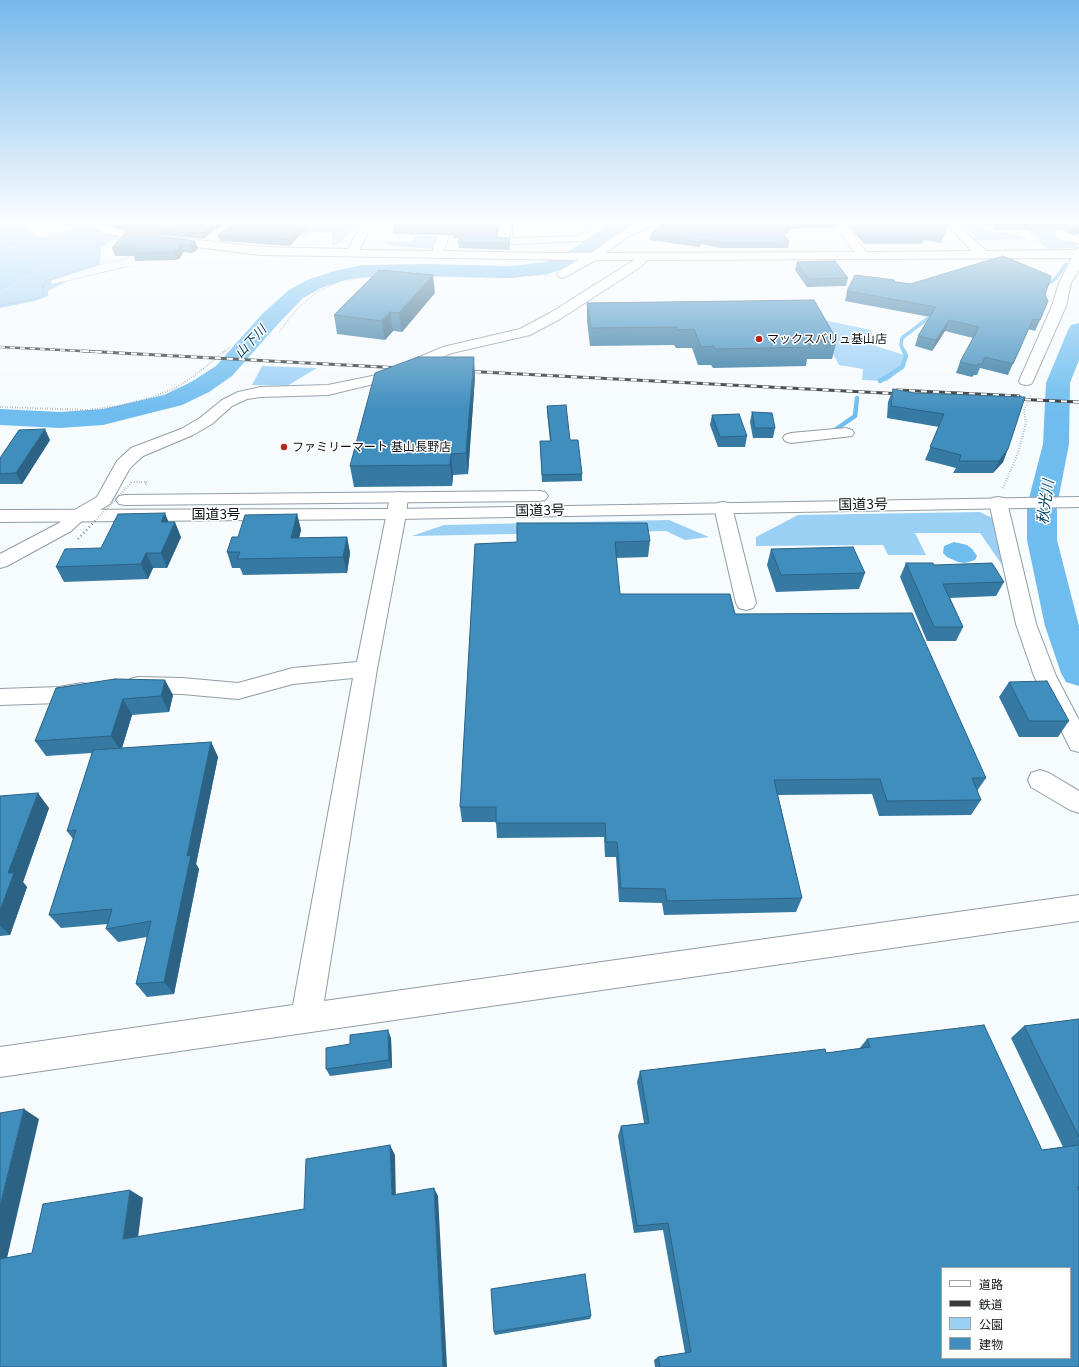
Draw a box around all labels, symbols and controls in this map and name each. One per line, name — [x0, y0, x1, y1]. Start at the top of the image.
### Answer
water label: 山下川 — [232, 322, 270, 362]
place label: マックスバリュ基山店 — [767, 332, 887, 346]
marker: マックスバリュ基山店 — [754, 334, 764, 344]
place label: ファミリーマート 基山長野店 — [292, 440, 451, 454]
marker: ファミリーマート 基山長野店 — [279, 442, 289, 452]
water label: 秋光川 — [1034, 478, 1058, 526]
street label: 国道3号 — [838, 496, 888, 514]
street label: 国道3号 — [515, 502, 565, 520]
street label: 国道3号 — [191, 507, 241, 523]
legend — [941, 1267, 1071, 1359]
text: 道路 — [979, 1278, 1003, 1292]
text: 鉄道 — [979, 1298, 1003, 1312]
text: 公園 — [979, 1318, 1003, 1332]
text: 建物 — [979, 1338, 1003, 1352]

